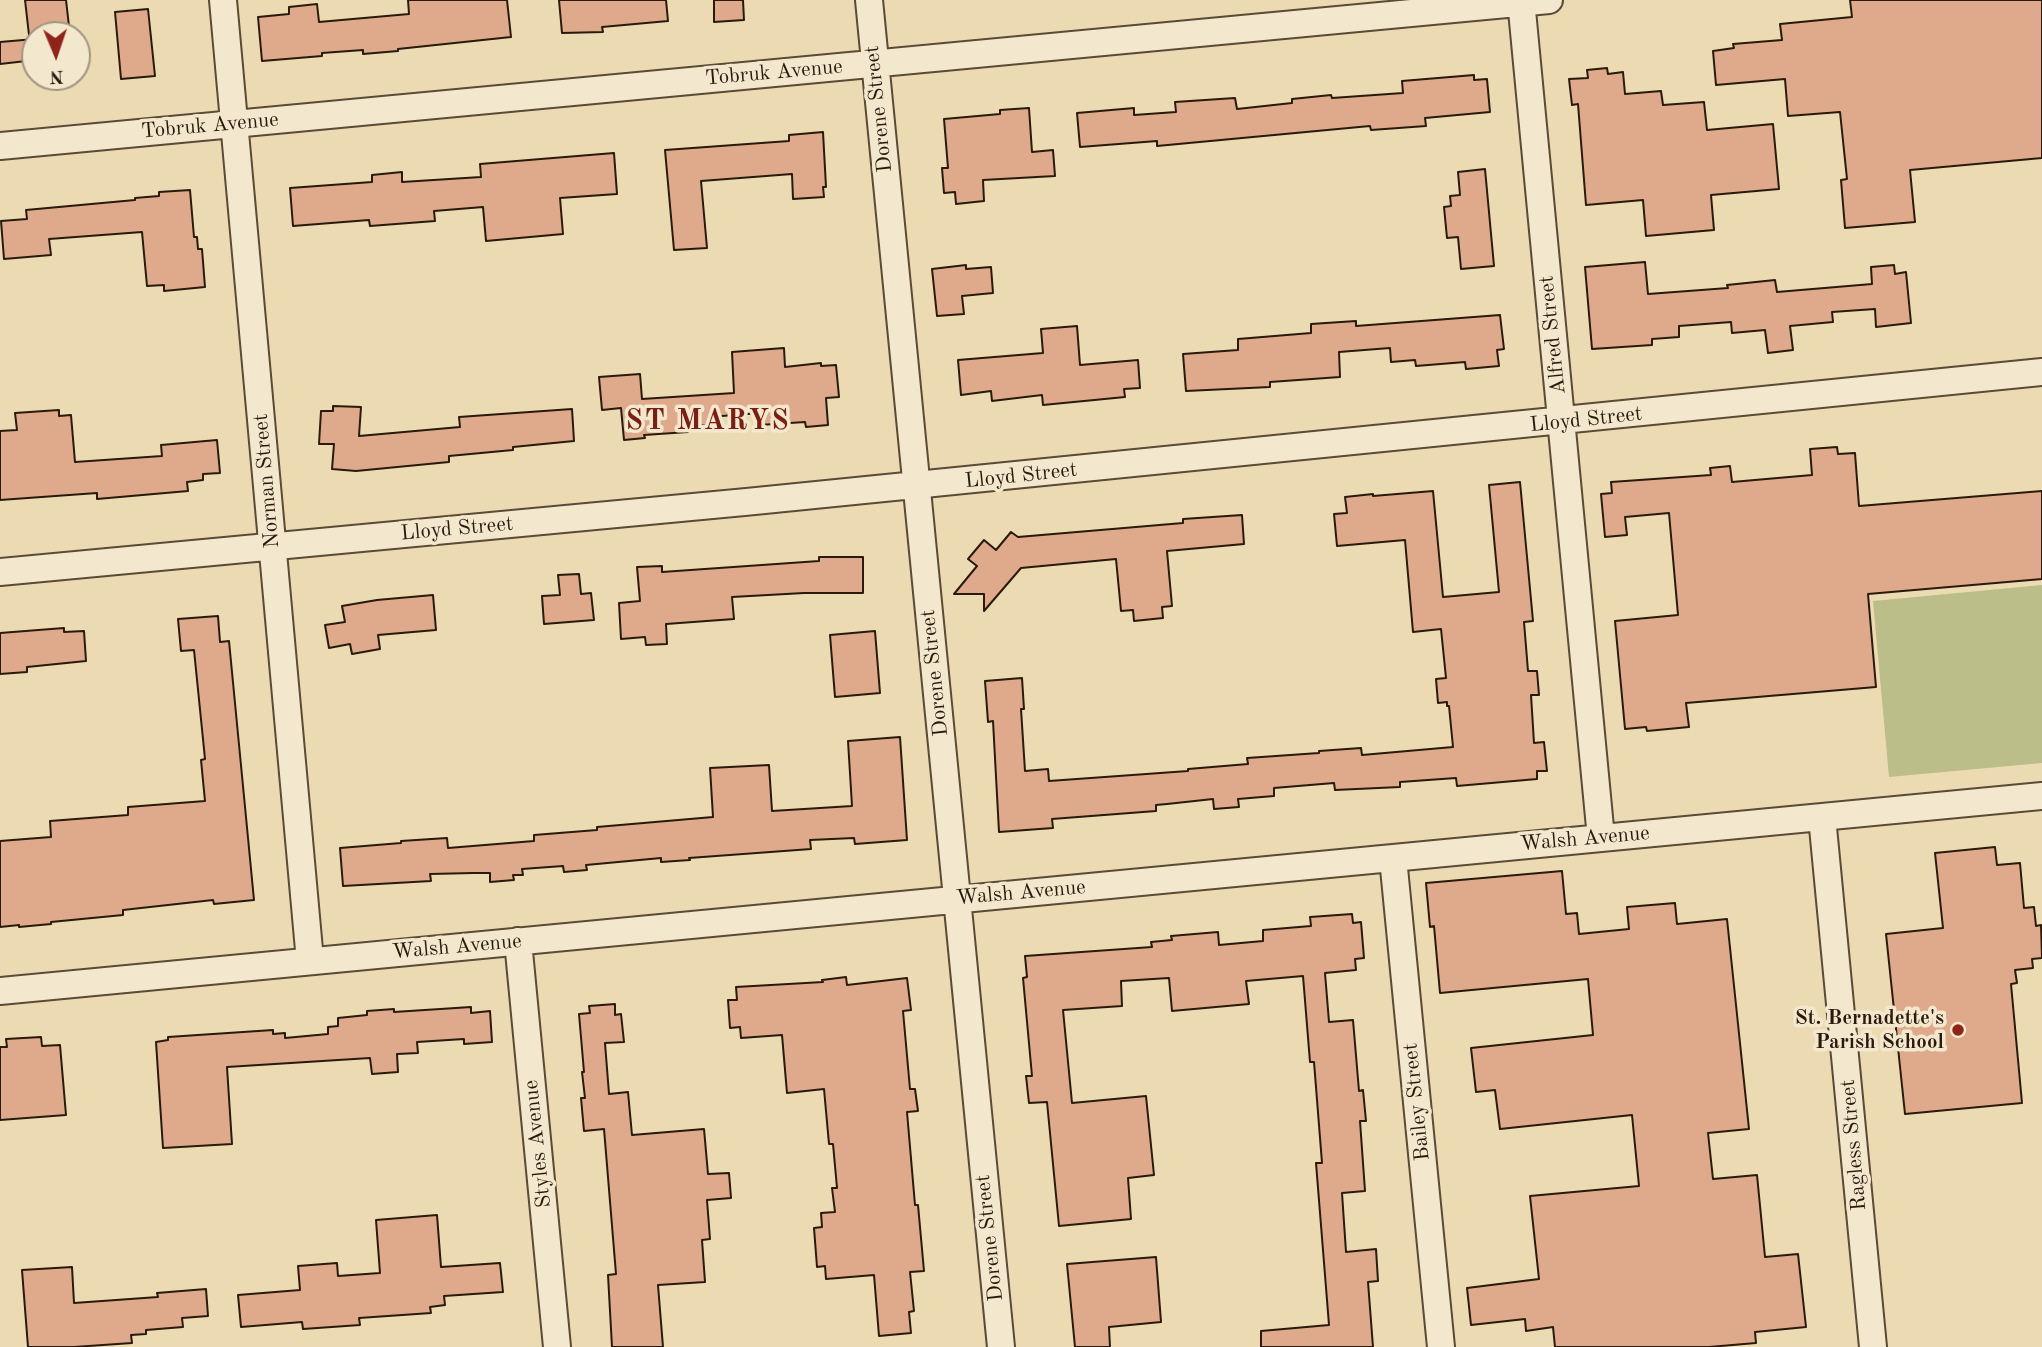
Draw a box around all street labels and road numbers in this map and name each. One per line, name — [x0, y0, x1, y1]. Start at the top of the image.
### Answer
street label: Dorene Street — [860, 44, 898, 174]
street label: Tobruk Avenue — [704, 54, 844, 92]
street label: Tobruk Avenue — [140, 107, 280, 145]
street label: Alfred Street — [1534, 274, 1572, 396]
street label: Lloyd Street — [1529, 402, 1643, 438]
street label: Norman Street — [249, 413, 285, 549]
street label: Lloyd Street — [964, 458, 1078, 494]
street label: Lloyd Street — [400, 512, 514, 546]
street label: Dorene Street — [916, 608, 954, 738]
street label: Walsh Avenue — [1519, 821, 1651, 857]
street label: Walsh Avenue — [955, 875, 1087, 911]
street label: Walsh Avenue — [391, 929, 523, 965]
street label: Bailey Street — [1398, 1042, 1436, 1162]
street label: Ragless Street — [1836, 1078, 1872, 1212]
street label: Styles Avenue — [519, 1079, 557, 1209]
street label: Dorene Street — [971, 1173, 1009, 1303]

